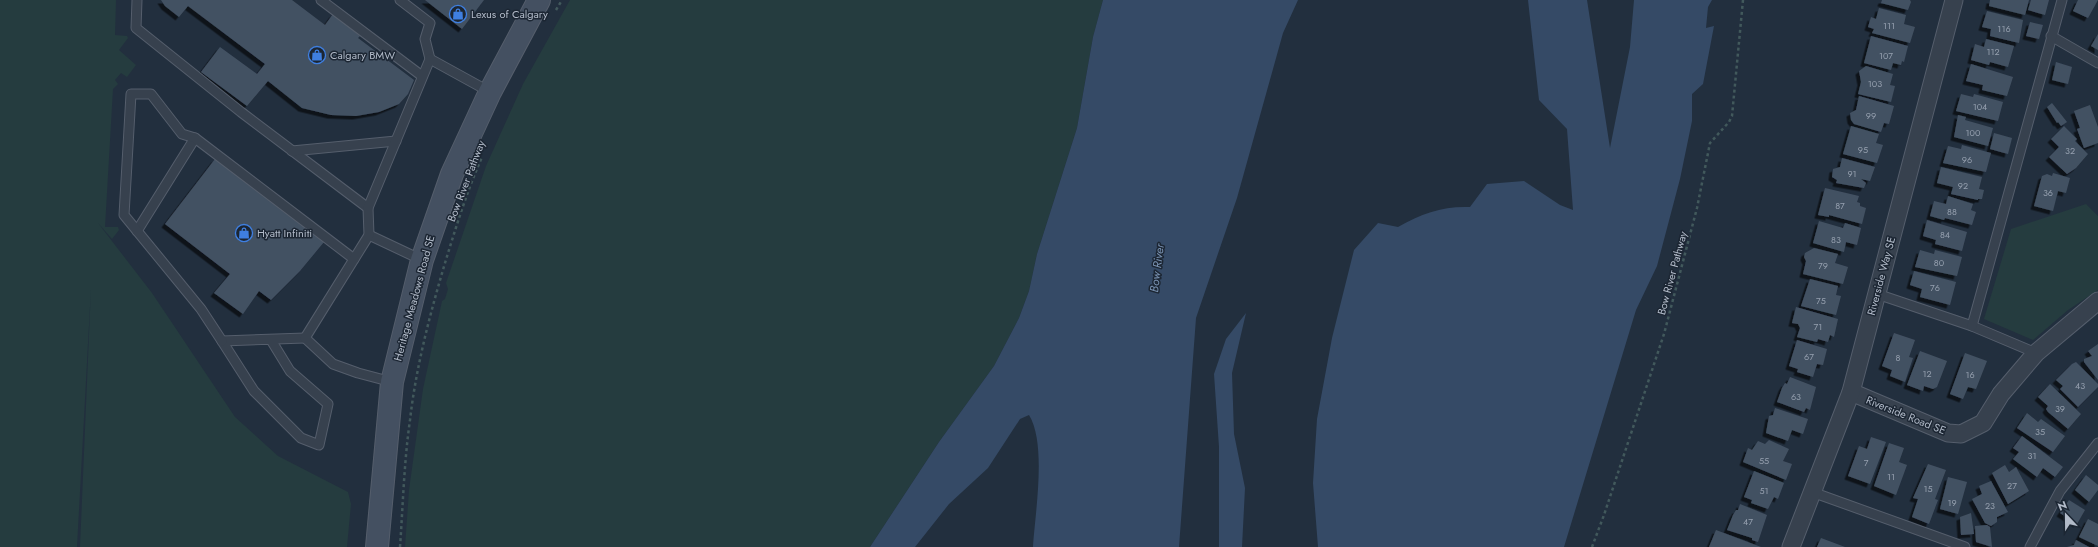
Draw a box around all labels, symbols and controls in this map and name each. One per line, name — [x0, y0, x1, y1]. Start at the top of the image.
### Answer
shop icon: Lexus of Calgary — [448, 4, 468, 24]
place label: Lexus of Calgary — [471, 6, 548, 22]
house number: 111 — [1883, 19, 1895, 32]
house number: 116 — [1997, 22, 2011, 35]
shop icon: Calgary BMW — [307, 45, 327, 65]
house number: 112 — [1986, 45, 2000, 58]
place label: Calgary BMW — [330, 47, 395, 63]
house number: 107 — [1879, 49, 1893, 62]
house number: 103 — [1868, 77, 1882, 90]
house number: 104 — [1973, 100, 1987, 113]
house number: 99 — [1866, 109, 1876, 122]
house number: 100 — [1966, 126, 1981, 139]
street label: Bow River Pathway — [443, 138, 489, 224]
house number: 95 — [1858, 143, 1868, 156]
house number: 32 — [2065, 144, 2075, 157]
house number: 96 — [1962, 153, 1972, 166]
house number: 91 — [1847, 167, 1857, 180]
house number: 92 — [1958, 179, 1968, 192]
house number: 36 — [2043, 186, 2053, 199]
house number: 87 — [1835, 199, 1845, 212]
house number: 88 — [1947, 205, 1957, 218]
shop icon: Hyatt Infiniti — [234, 223, 254, 243]
place label: Hyatt Infiniti — [257, 225, 312, 241]
house number: 84 — [1940, 228, 1950, 241]
street label: Bow River Pathway — [1653, 229, 1691, 317]
street label: Heritage Meadows Road SE — [389, 233, 439, 363]
house number: 83 — [1831, 233, 1841, 246]
street label: Riverside Way SE — [1863, 235, 1899, 317]
water label: Bow River — [1145, 242, 1169, 293]
house number: 80 — [1934, 256, 1945, 269]
house number: 79 — [1818, 259, 1828, 272]
house number: 76 — [1930, 281, 1940, 294]
house number: 75 — [1816, 294, 1826, 307]
house number: 71 — [1814, 320, 1822, 333]
house number: 67 — [1804, 350, 1814, 363]
house number: 8 — [1896, 351, 1901, 364]
house number: 12 — [1922, 367, 1932, 380]
house number: 16 — [1965, 368, 1975, 381]
house number: 43 — [2075, 379, 2085, 392]
house number: 63 — [1791, 390, 1801, 403]
street label: Riverside Road SE — [1864, 392, 1948, 438]
house number: 39 — [2055, 402, 2065, 415]
house number: 35 — [2035, 425, 2045, 438]
house number: 31 — [2028, 449, 2036, 462]
house number: 55 — [1759, 454, 1769, 467]
house number: 7 — [1864, 456, 1869, 469]
house number: 11 — [1887, 470, 1895, 483]
house number: 27 — [2007, 479, 2017, 492]
house number: 15 — [1923, 482, 1933, 495]
house number: 51 — [1759, 484, 1769, 497]
north arrow — [2046, 495, 2086, 535]
house number: 19 — [1947, 496, 1957, 509]
text: N — [2055, 497, 2069, 515]
house number: 23 — [1985, 499, 1995, 512]
house number: 47 — [1743, 515, 1753, 528]

